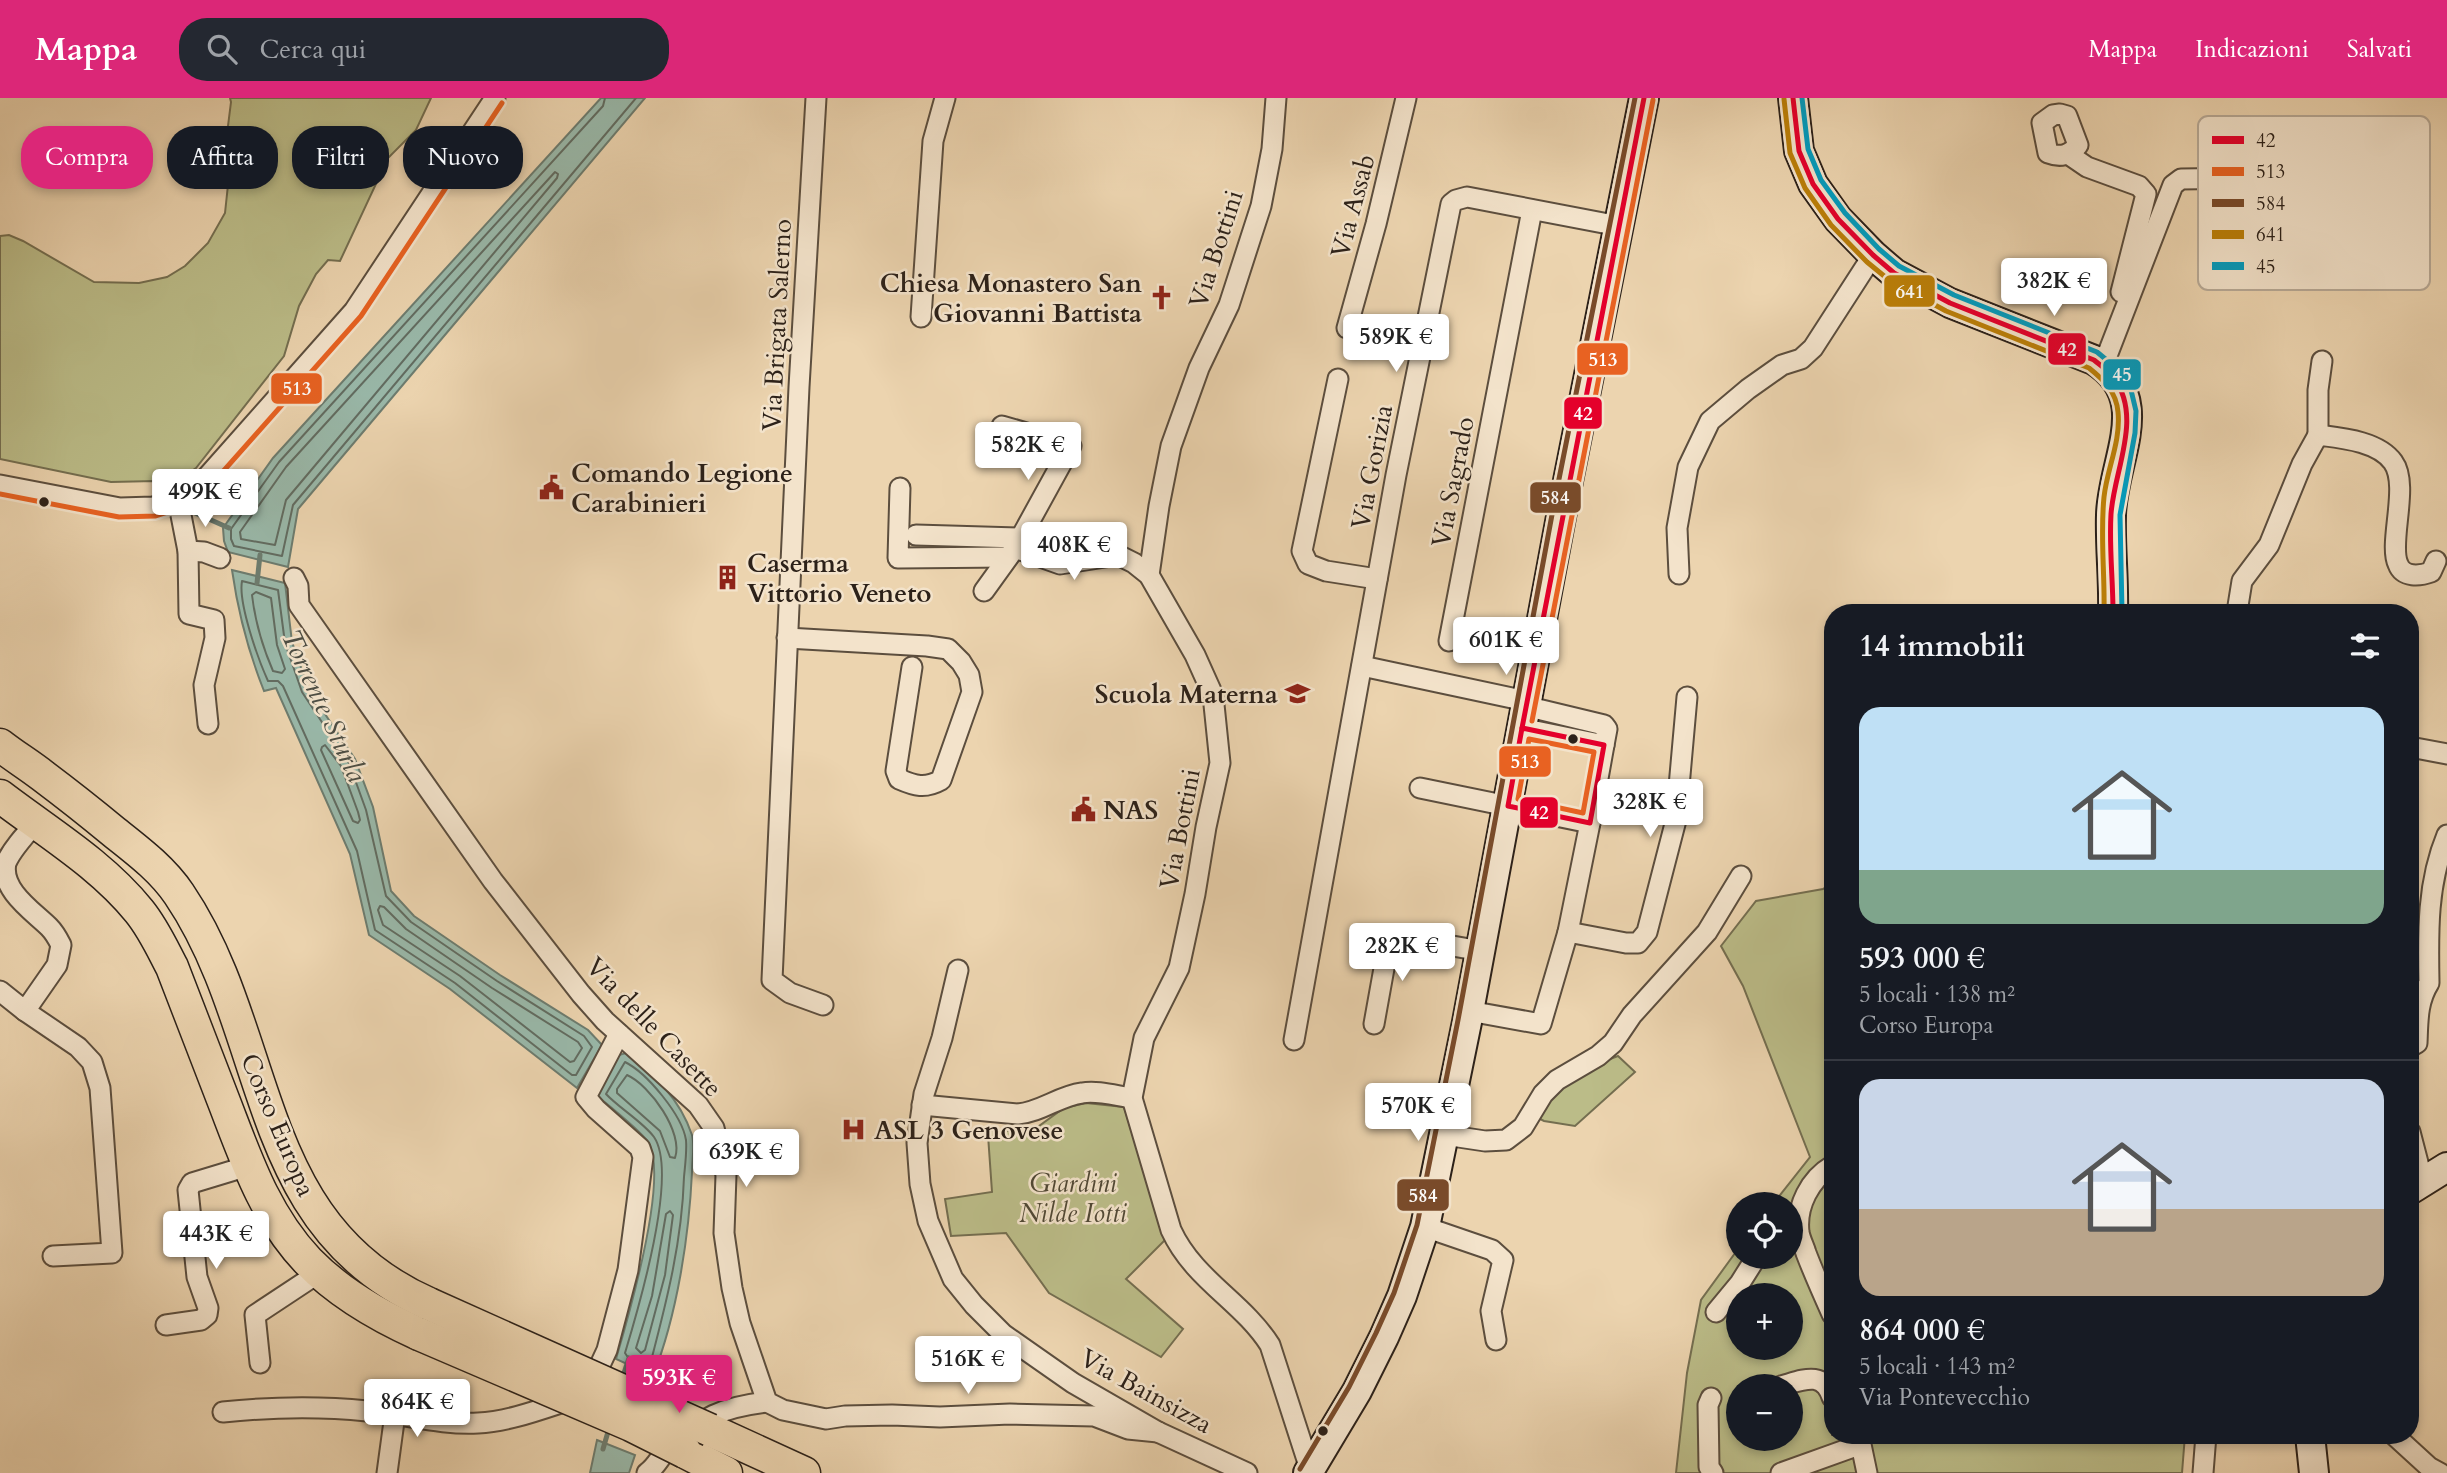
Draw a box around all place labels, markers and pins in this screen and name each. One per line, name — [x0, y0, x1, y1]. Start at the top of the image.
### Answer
pin: 382K € — [1997, 258, 2111, 318]
place label: Chiesa Monastero San Giovanni Battista — [880, 266, 1142, 331]
church icon: Chiesa Monastero San Giovanni Battista — [1148, 284, 1176, 312]
pin: 589K € — [1339, 314, 1453, 374]
pin: 582K € — [971, 422, 1085, 482]
place label: Comando Legione Carabinieri — [571, 456, 793, 521]
pin: 499K € — [148, 470, 262, 529]
public building icon: Comando Legione Carabinieri — [537, 474, 565, 502]
unlabelled marker — [37, 495, 51, 509]
pin: 408K € — [1017, 522, 1131, 582]
place label: Caserma Vittorio Veneto — [747, 546, 932, 611]
building icon: Caserma Vittorio Veneto — [713, 564, 741, 592]
pin: 601K € — [1449, 618, 1563, 677]
place label: Scuola Materna — [1095, 677, 1278, 712]
school or university icon: Scuola Materna — [1284, 680, 1312, 708]
unlabelled marker — [1566, 732, 1580, 746]
pin: 328K € — [1593, 780, 1707, 839]
place label: NAS — [1103, 793, 1158, 828]
public building icon: NAS — [1069, 796, 1097, 824]
pin: 282K € — [1345, 924, 1459, 983]
pin: 570K € — [1361, 1084, 1475, 1143]
place label: ASL 3 Genovese — [874, 1113, 1063, 1148]
hospital icon: ASL 3 Genovese — [840, 1116, 868, 1144]
pin: 639K € — [689, 1130, 803, 1189]
pin: 443K € — [159, 1212, 273, 1271]
pin: 516K € — [911, 1336, 1025, 1396]
pin: 593K € — [622, 1356, 736, 1415]
pin: 864K € — [360, 1380, 474, 1439]
unlabelled marker — [1316, 1424, 1330, 1438]

